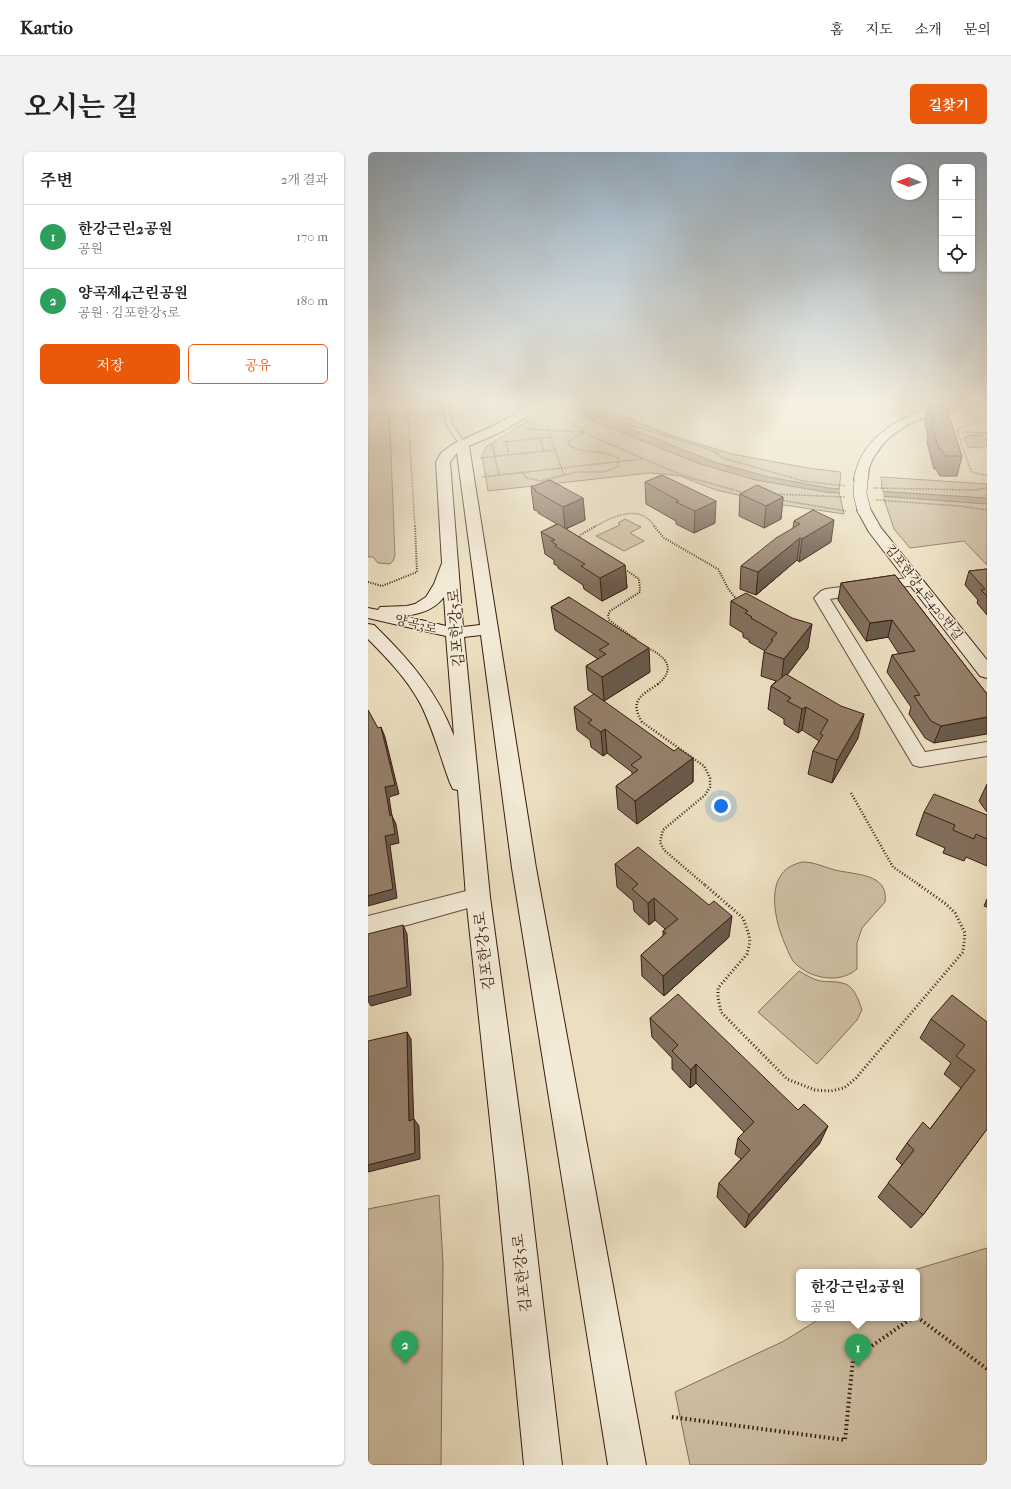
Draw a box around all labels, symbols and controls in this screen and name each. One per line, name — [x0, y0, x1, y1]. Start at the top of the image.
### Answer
text: Kartio — [20, 17, 73, 39]
text: 홈 — [830, 21, 844, 38]
text: 지도 — [866, 21, 893, 38]
text: 소개 — [915, 21, 942, 38]
text: 문의 — [964, 21, 991, 38]
button: 길찾기 — [910, 84, 987, 124]
text: 오시는 길 — [24, 90, 138, 123]
north arrow — [891, 164, 927, 200]
map controls — [939, 164, 975, 272]
button: + — [939, 164, 975, 200]
text: 주변 — [40, 170, 73, 190]
text: 2개 결과 — [281, 172, 328, 187]
button: − — [939, 200, 975, 236]
text: 한강근린2공원 — [78, 220, 173, 238]
text: 1 — [51, 229, 55, 244]
text: 170 m — [296, 229, 328, 244]
button: locate — [939, 236, 975, 272]
text: 공원 — [78, 241, 103, 256]
text: 양곡제4근린공원 — [78, 284, 188, 302]
text: 2 — [50, 293, 56, 308]
text: 180 m — [296, 293, 328, 308]
text: 공원 · 김포한강5로 — [78, 305, 180, 320]
button: 저장 — [40, 344, 180, 384]
button: 공유 — [188, 344, 328, 384]
street label: 김포한강4로420번길 — [882, 541, 966, 643]
street label: 김포한강5로 — [444, 587, 468, 668]
street label: 양곡3로 — [393, 612, 439, 636]
your location — [711, 796, 731, 816]
street label: 김포한강5로 — [470, 910, 498, 991]
street label: 김포한강5로 — [509, 1232, 535, 1313]
popup — [796, 1269, 920, 1321]
text: 한강근린2공원 — [811, 1278, 905, 1296]
text: 공원 — [811, 1299, 836, 1314]
pin: 2 — [392, 1331, 418, 1364]
pin: 1 — [845, 1334, 871, 1367]

